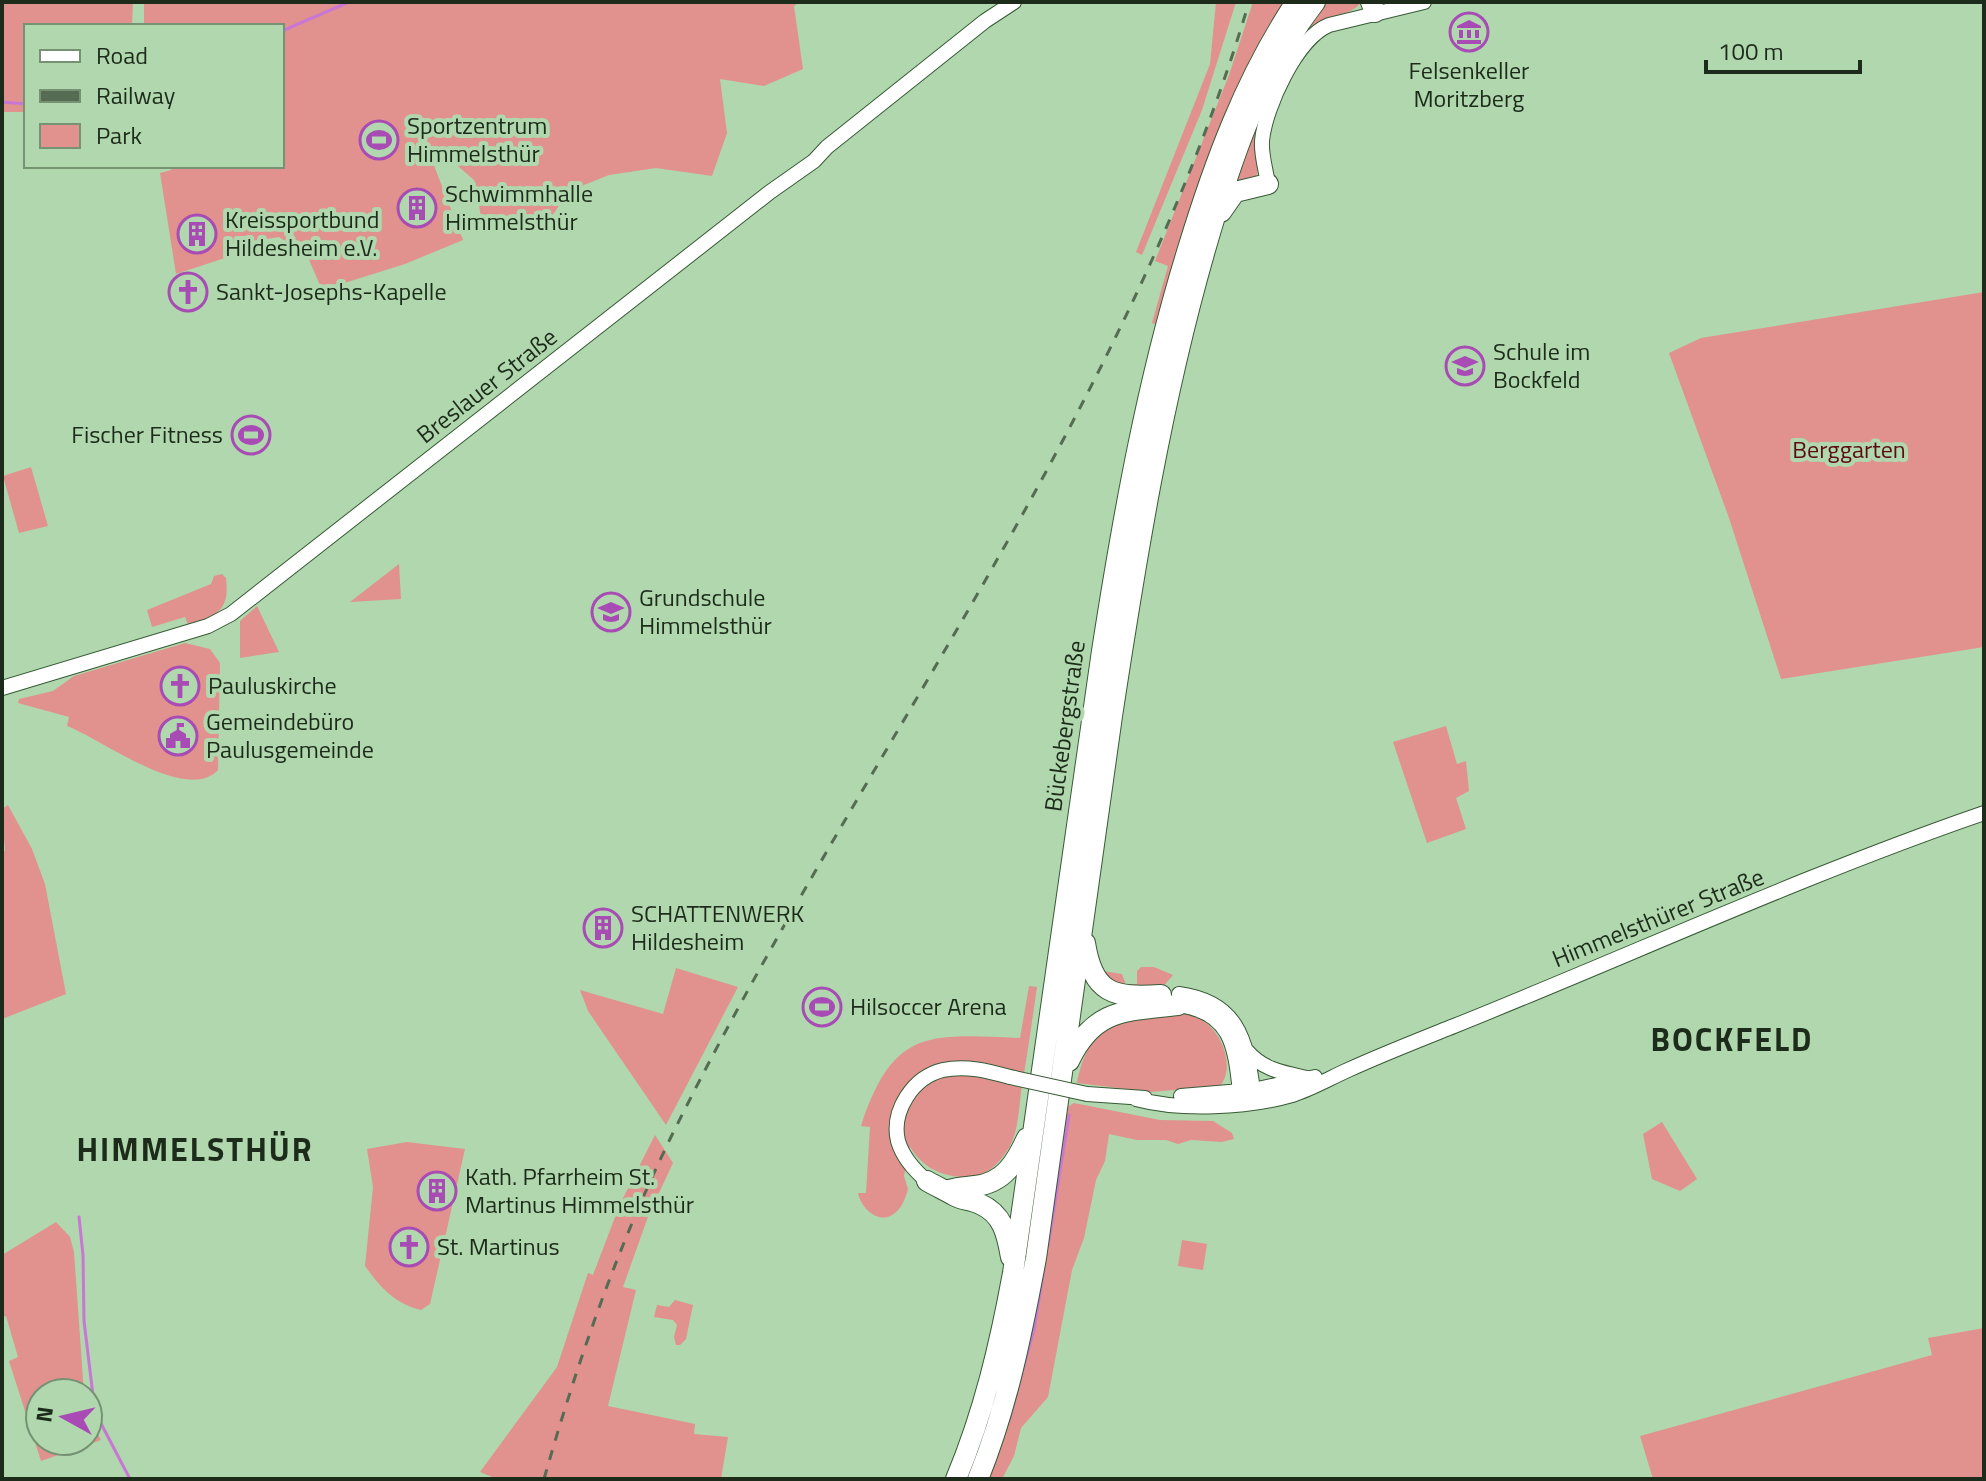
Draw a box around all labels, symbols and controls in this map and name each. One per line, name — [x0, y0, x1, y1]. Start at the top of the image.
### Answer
museum icon: Felsenkeller Moritzberg — [1448, 11, 1490, 53]
legend — [24, 24, 284, 168]
scale bar — [1706, 24, 1860, 74]
text: 100 m — [1718, 33, 1784, 69]
text: Road — [96, 37, 148, 73]
place label: Felsenkeller Moritzberg — [1409, 52, 1529, 116]
text: Railway — [96, 77, 176, 113]
place label: Sportzentrum Himmelsthür — [407, 107, 547, 171]
text: Park — [96, 117, 142, 153]
sports icon: Sportzentrum Himmelsthür — [358, 119, 400, 161]
place label: Schwimmhalle Himmelsthür — [445, 175, 593, 239]
building icon: Schwimmhalle Himmelsthür — [396, 187, 438, 229]
place label: Kreissportbund Hildesheim e.V. — [225, 201, 379, 265]
building icon: Kreissportbund Hildesheim e.V. — [176, 213, 218, 255]
church icon: Sankt-Josephs-Kapelle — [167, 271, 209, 313]
place label: Sankt-Josephs-Kapelle — [216, 273, 447, 309]
street label: Breslauer Straße — [408, 319, 564, 452]
place label: Schule im Bockfeld — [1493, 333, 1590, 397]
school or university icon: Schule im Bockfeld — [1444, 345, 1486, 387]
sports icon: Fischer Fitness — [230, 414, 272, 456]
place label: Fischer Fitness — [71, 416, 223, 452]
park label: Berggarten — [1792, 431, 1906, 467]
place label: Grundschule Himmelsthür — [639, 579, 772, 643]
school or university icon: Grundschule Himmelsthür — [590, 591, 632, 633]
street label: Bückebergstraße — [1034, 638, 1094, 814]
church icon: Pauluskirche — [159, 665, 201, 707]
place label: Pauluskirche — [208, 667, 337, 703]
place label: Gemeindebüro Paulusgemeinde — [206, 703, 374, 767]
public building icon: Gemeindebüro Paulusgemeinde — [157, 715, 199, 757]
street label: Himmelsthürer Straße — [1546, 858, 1769, 976]
place label: SCHATTENWERK Hildesheim — [631, 895, 805, 959]
building icon: SCHATTENWERK Hildesheim — [582, 907, 624, 949]
sports icon: Hilsoccer Arena — [801, 986, 843, 1028]
place label: Hilsoccer Arena — [850, 988, 1007, 1024]
district label: BOCKFELD — [1651, 1015, 1813, 1063]
district label: HIMMELSTHÜR — [76, 1125, 314, 1173]
place label: Kath. Pfarrheim St. Martinus Himmelsthür — [465, 1158, 694, 1222]
building icon: Kath. Pfarrheim St. Martinus Himmelsthür — [416, 1170, 458, 1212]
church icon: St. Martinus — [388, 1226, 430, 1268]
place label: St. Martinus — [437, 1228, 560, 1264]
north arrow — [24, 1377, 104, 1457]
text: N — [26, 1404, 62, 1424]

